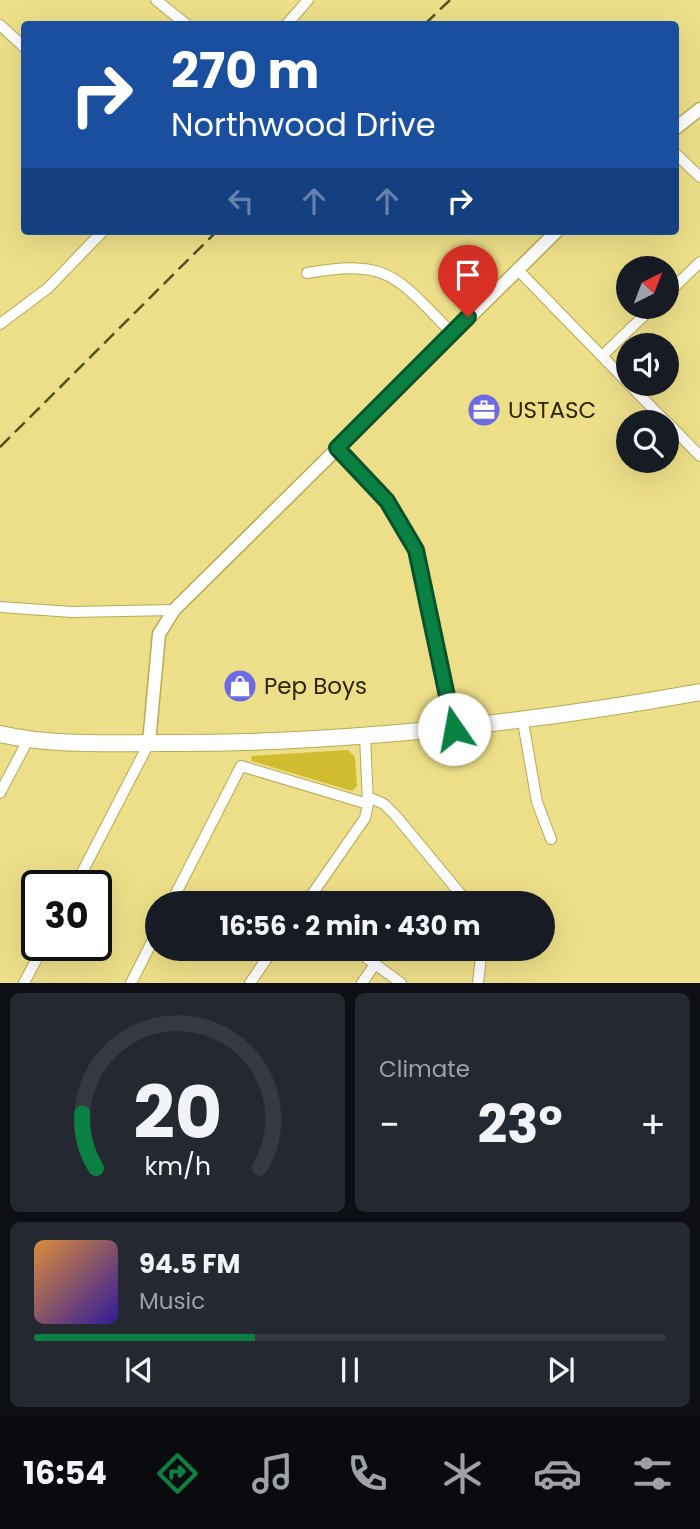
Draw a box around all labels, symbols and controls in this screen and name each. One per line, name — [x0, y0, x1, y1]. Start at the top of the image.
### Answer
text: 270 m — [171, 37, 319, 105]
icon: right — [56, 49, 147, 140]
text: Northwood Drive — [171, 102, 436, 147]
icon: left — [222, 182, 260, 220]
icon: ahead — [295, 182, 333, 220]
icon: ahead — [368, 182, 406, 220]
icon: right — [441, 182, 479, 220]
pin — [438, 245, 498, 317]
icon: arrive — [449, 256, 487, 294]
north arrow — [616, 256, 679, 318]
map controls — [616, 256, 679, 473]
button: sound — [616, 333, 679, 396]
office icon: USTASC — [465, 391, 503, 429]
place label: USTASC — [508, 394, 596, 426]
button: search — [616, 410, 679, 473]
shop icon: Pep Boys — [221, 667, 259, 705]
place label: Pep Boys — [264, 670, 367, 702]
position arrow — [417, 692, 491, 766]
speed limit sign: 30 — [21, 870, 112, 961]
text: 16:56 · 2 min · 430 m — [219, 908, 481, 944]
text: Climate — [379, 1053, 470, 1085]
text: 20 — [133, 1063, 222, 1164]
text: 23° — [477, 1088, 563, 1161]
text: − — [379, 1098, 400, 1151]
text: + — [640, 1098, 666, 1151]
text: km/h — [144, 1149, 211, 1184]
text: 94.5 FM — [139, 1246, 240, 1282]
text: Music — [139, 1285, 205, 1317]
icon: previous — [120, 1351, 158, 1389]
icon: pause — [331, 1351, 369, 1389]
icon: next — [542, 1351, 580, 1389]
icon: directions — [153, 1449, 202, 1498]
icon: music — [248, 1449, 297, 1498]
icon: phone — [343, 1449, 392, 1498]
icon: climate — [438, 1449, 487, 1498]
icon: car — [533, 1449, 582, 1498]
icon: filters — [628, 1449, 677, 1498]
text: 16:54 — [23, 1450, 107, 1495]

